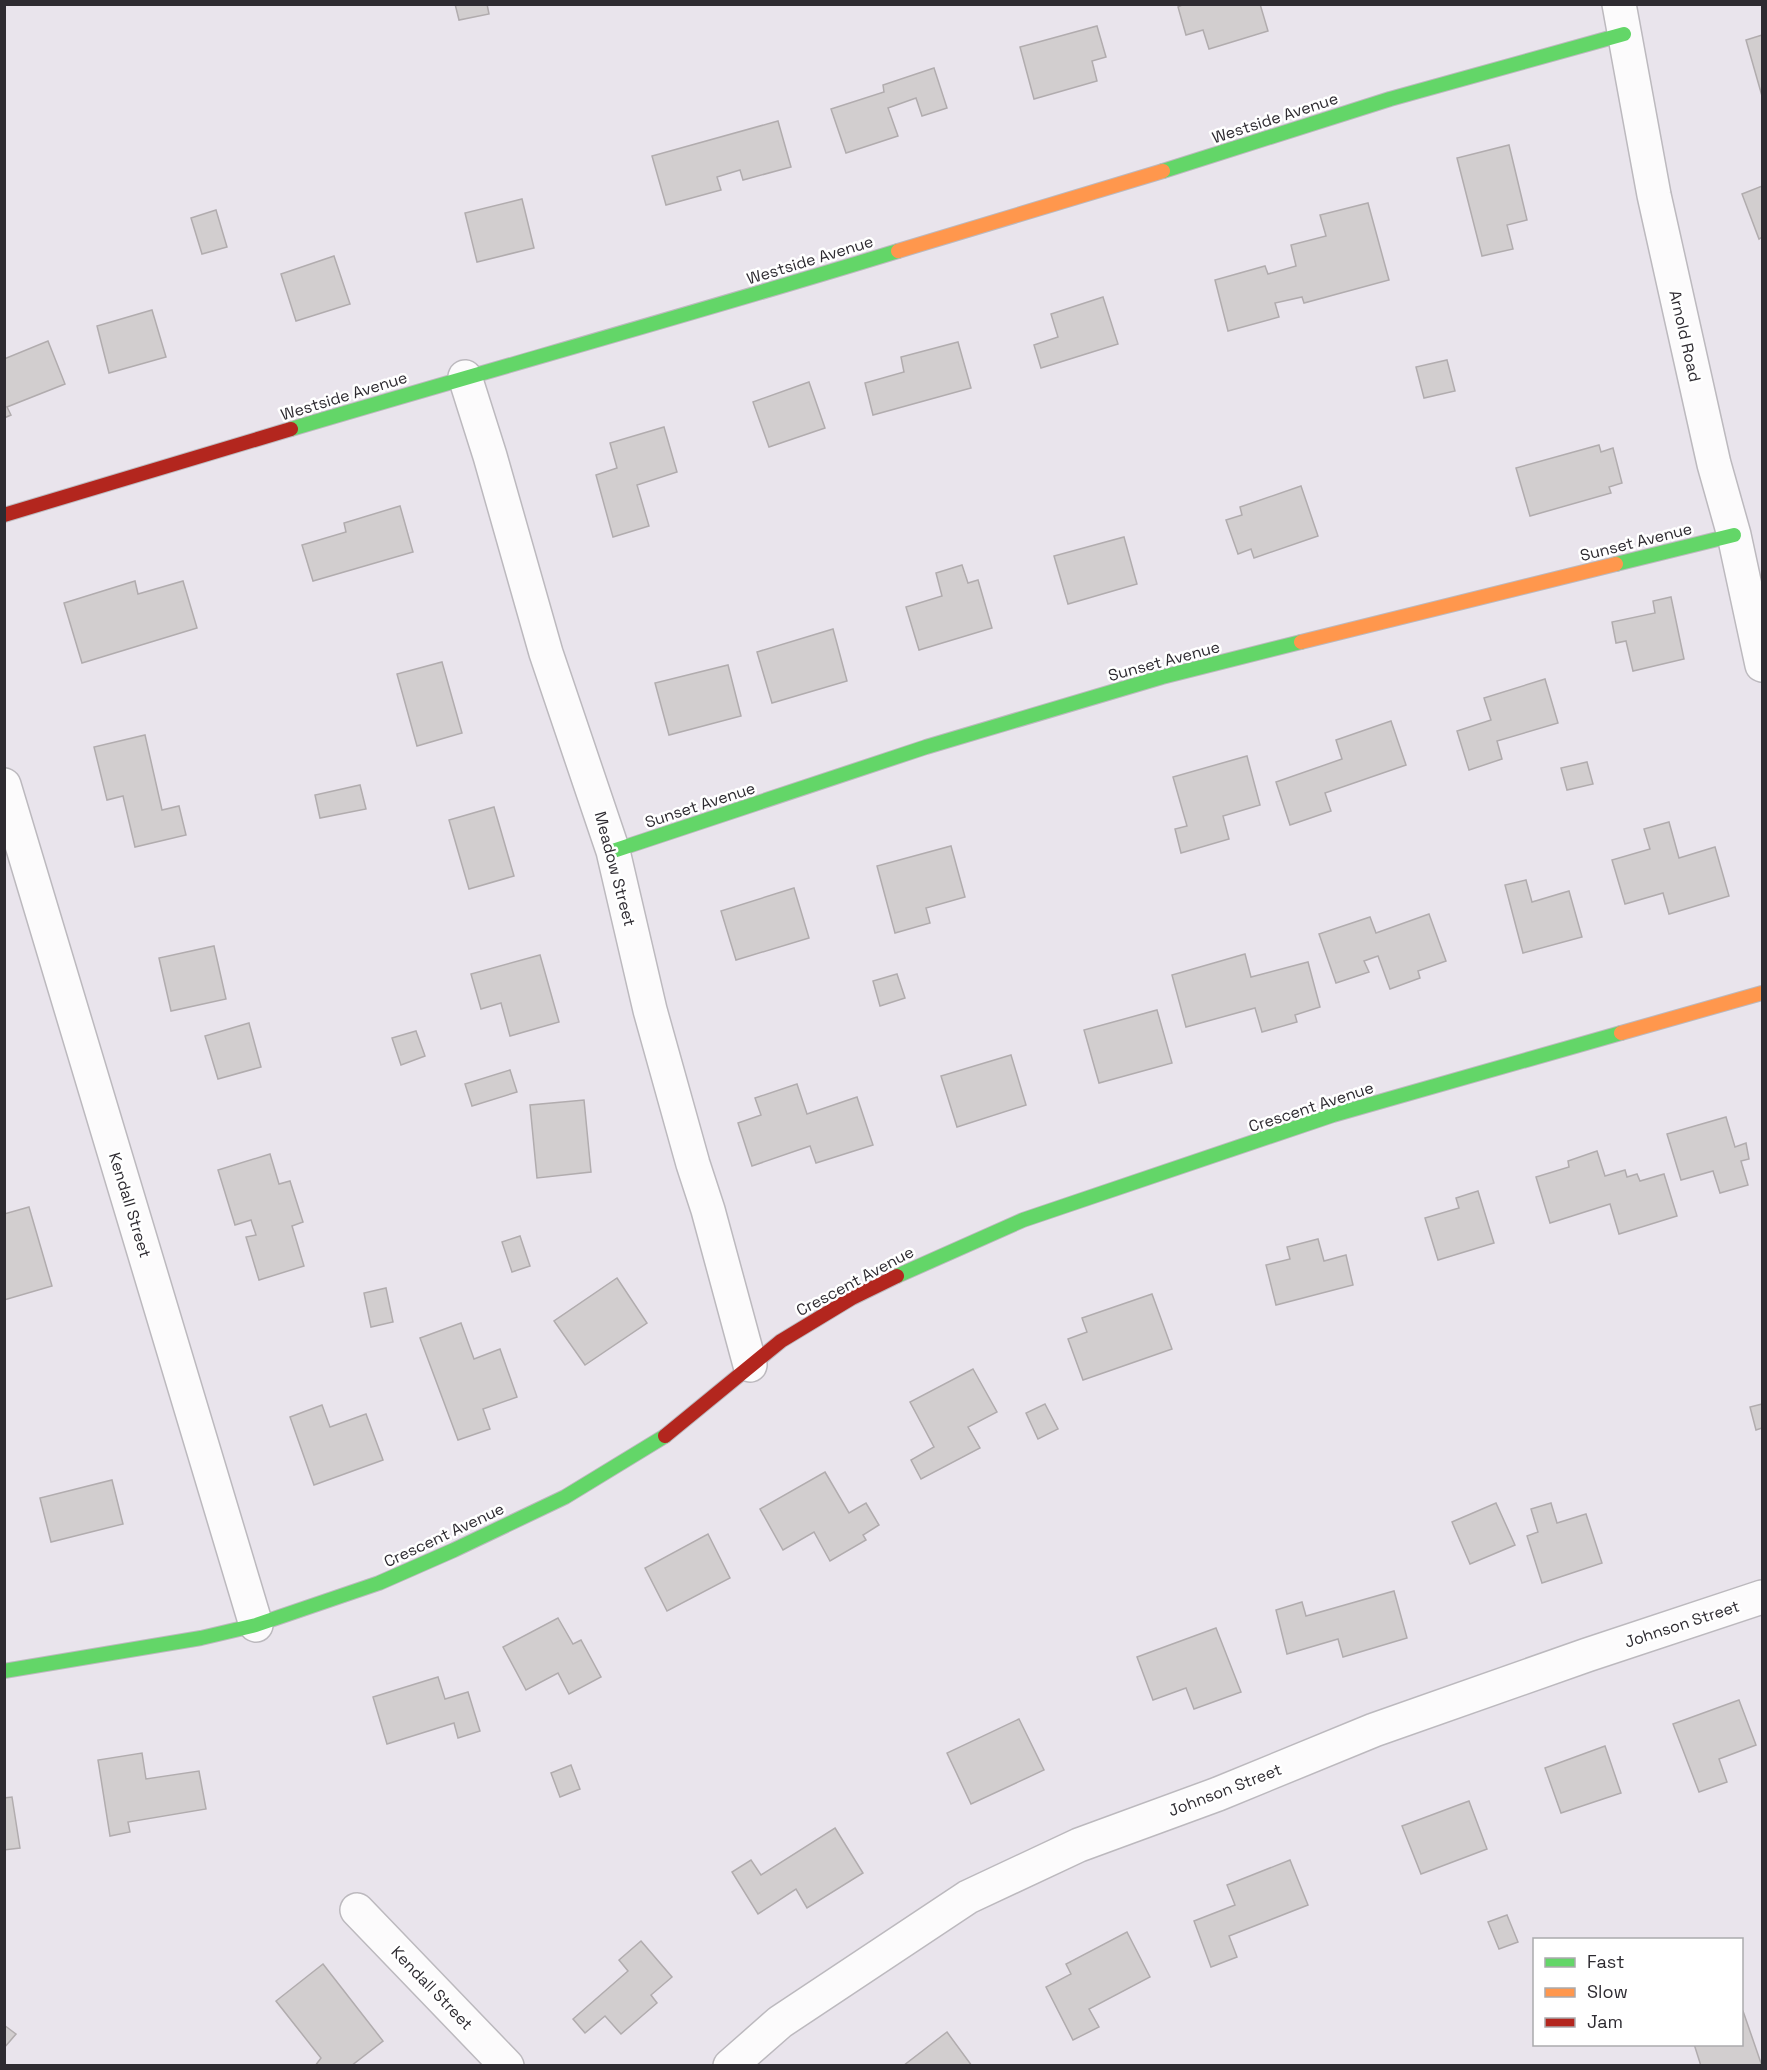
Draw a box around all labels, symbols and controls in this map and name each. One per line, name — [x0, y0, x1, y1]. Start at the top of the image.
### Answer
street label: Westside Avenue — [1209, 88, 1341, 148]
street label: Westside Avenue — [744, 231, 876, 289]
street label: Arnold Road — [1664, 288, 1706, 384]
street label: Westside Avenue — [278, 367, 410, 425]
street label: Sunset Avenue — [1578, 518, 1694, 566]
street label: Sunset Avenue — [1106, 636, 1222, 686]
street label: Sunset Avenue — [642, 777, 758, 833]
street label: Meadow Street — [590, 809, 640, 929]
street label: Crescent Avenue — [1246, 1077, 1376, 1137]
street label: Kendall Street — [104, 1150, 156, 1260]
street label: Crescent Avenue — [793, 1241, 917, 1321]
street label: Crescent Avenue — [381, 1498, 507, 1572]
street label: Johnson Street — [1622, 1596, 1742, 1652]
street label: Johnson Street — [1165, 1759, 1285, 1821]
legend — [1533, 1938, 1743, 2046]
street label: Kendall Street — [387, 1941, 477, 2035]
text: Fast — [1587, 1950, 1624, 1973]
text: Slow — [1587, 1980, 1628, 2003]
text: Jam — [1587, 2010, 1623, 2033]

